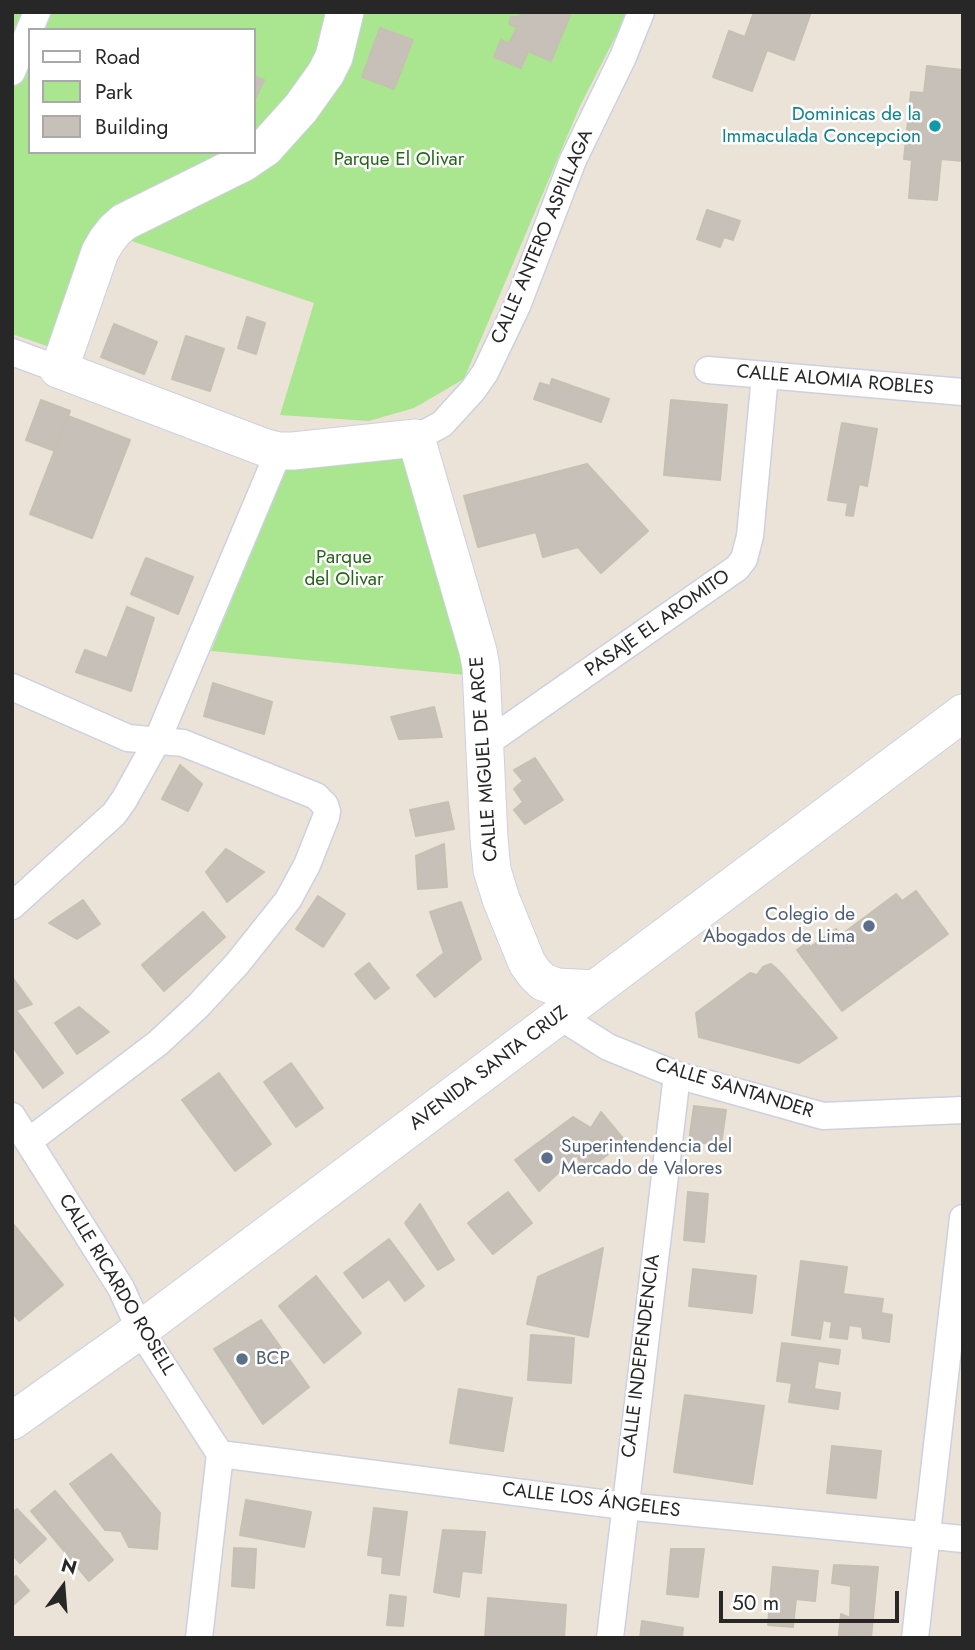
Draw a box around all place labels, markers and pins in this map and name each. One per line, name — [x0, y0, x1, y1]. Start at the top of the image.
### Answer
place label: Dominicas de la Immaculada Concepcion — [722, 104, 921, 148]
marker: Dominicas de la Immaculada Concepcion — [927, 118, 943, 134]
place label: Colegio de Abogados de Lima — [703, 904, 855, 948]
marker: Colegio de Abogados de Lima — [861, 918, 877, 934]
place label: Superintendencia del Mercado de Valores — [561, 1136, 732, 1180]
marker: Superintendencia del Mercado de Valores — [539, 1150, 555, 1166]
place label: BCP — [256, 1348, 290, 1370]
marker: BCP — [234, 1351, 250, 1367]

